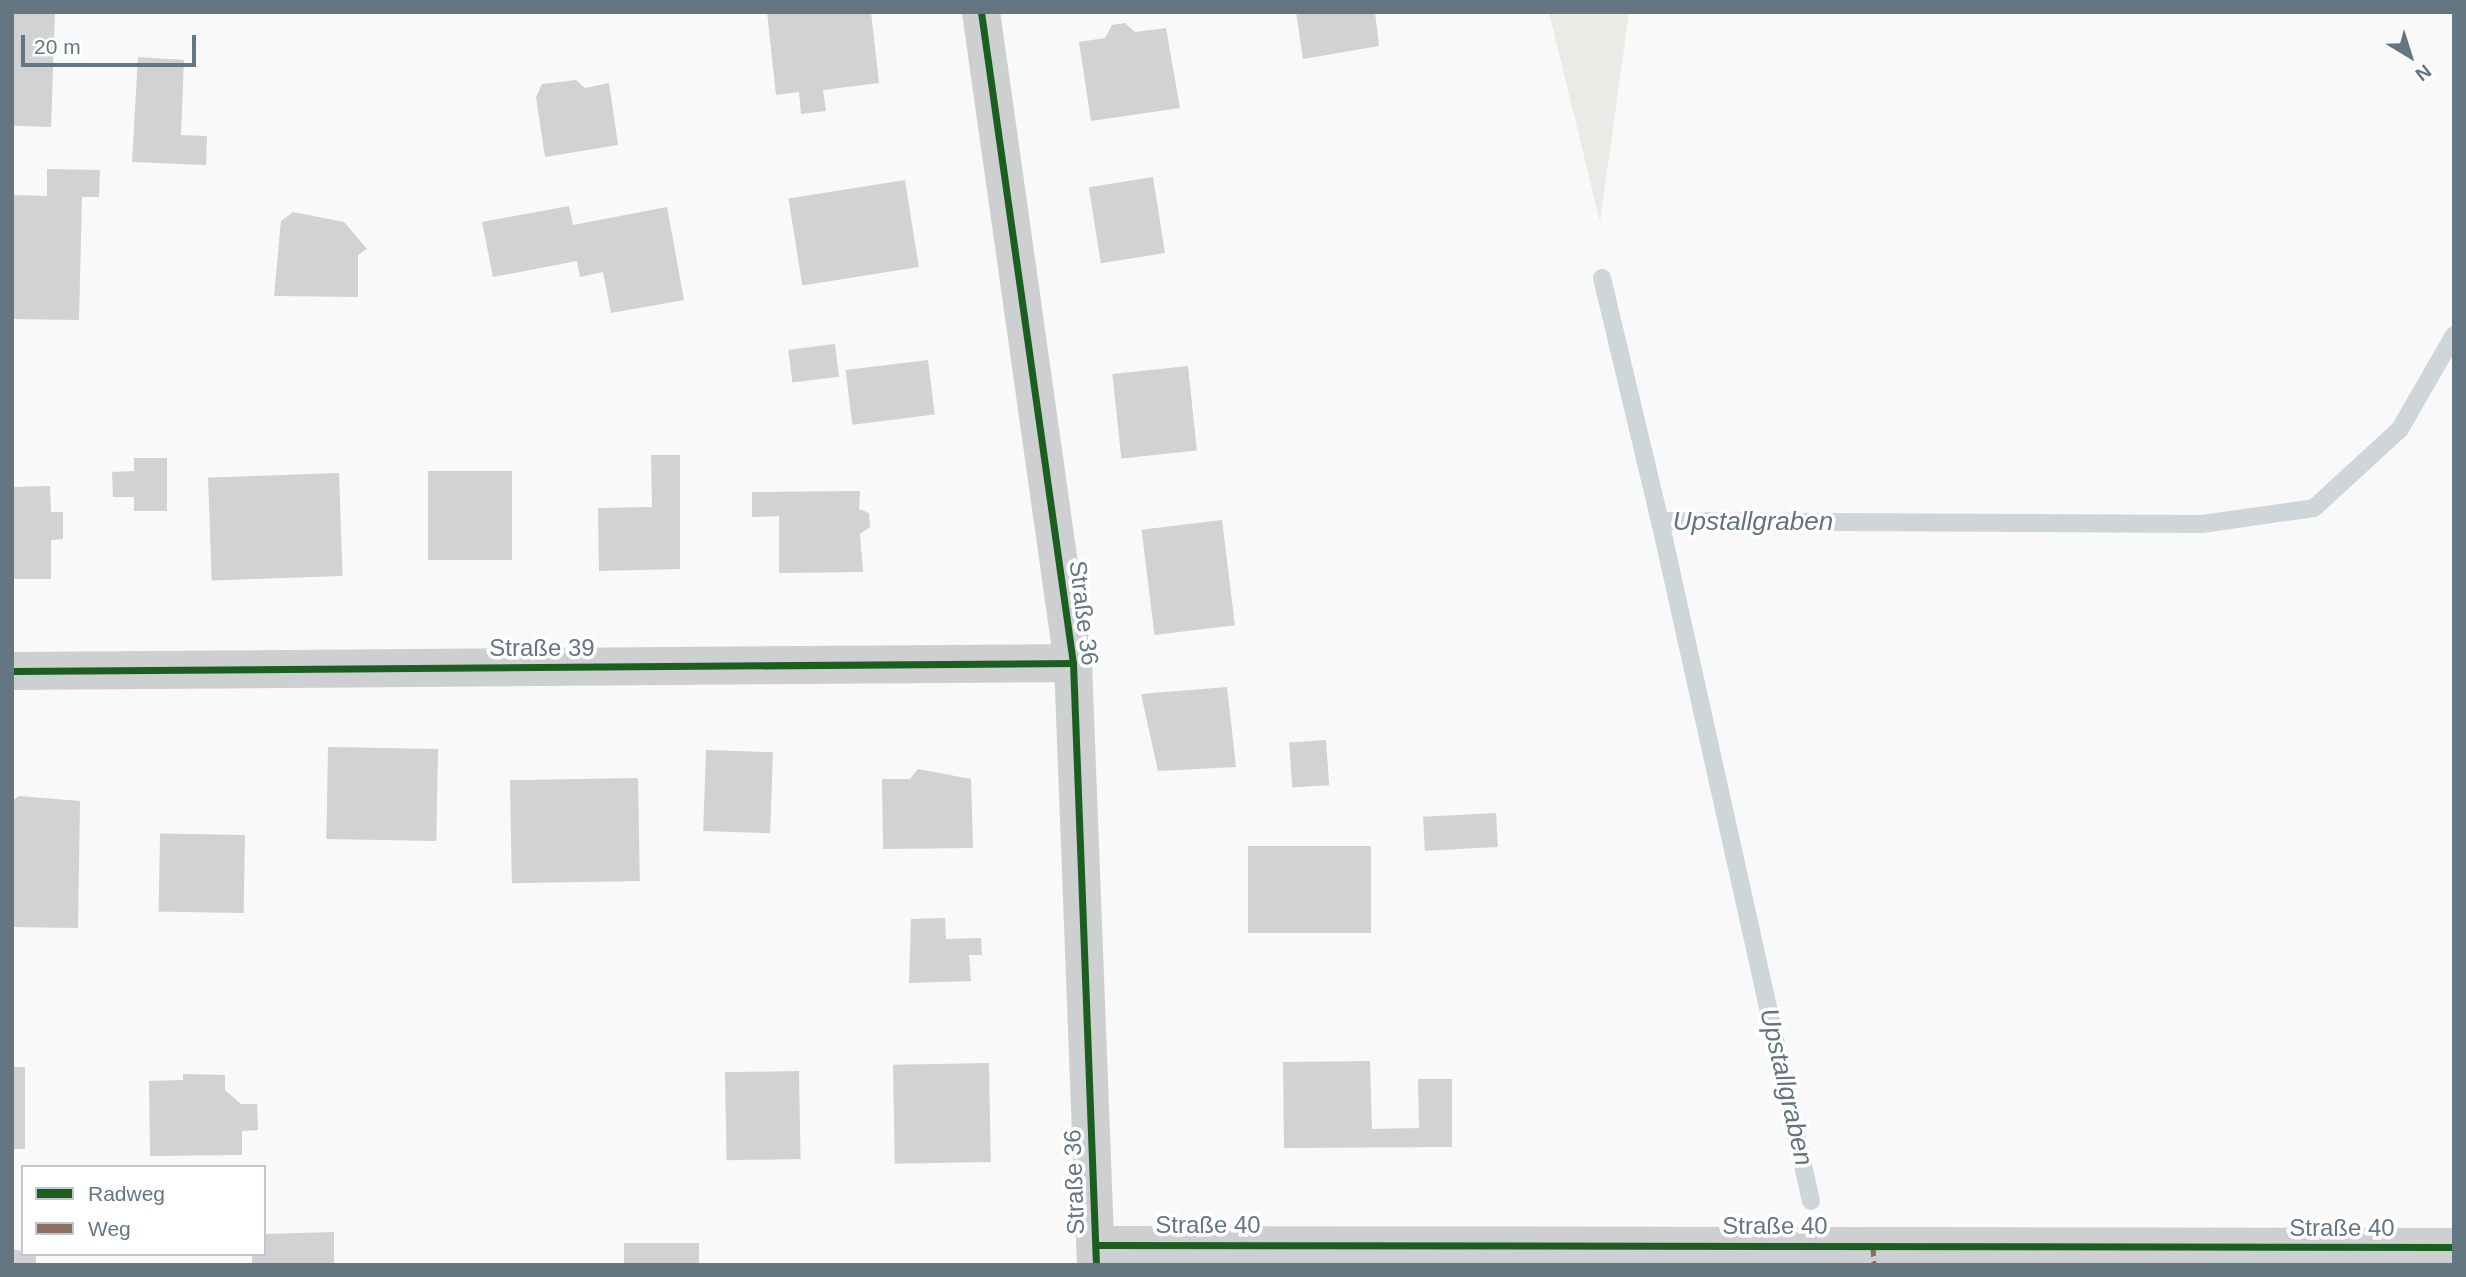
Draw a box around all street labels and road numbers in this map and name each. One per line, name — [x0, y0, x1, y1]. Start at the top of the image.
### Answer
street label: Straße 36 — [1063, 559, 1105, 667]
street label: Straße 39 — [489, 634, 595, 662]
street label: Straße 36 — [1058, 1129, 1090, 1235]
street label: Straße 40 — [1155, 1211, 1261, 1239]
street label: Straße 40 — [1722, 1212, 1828, 1240]
street label: Straße 40 — [2289, 1214, 2395, 1242]

